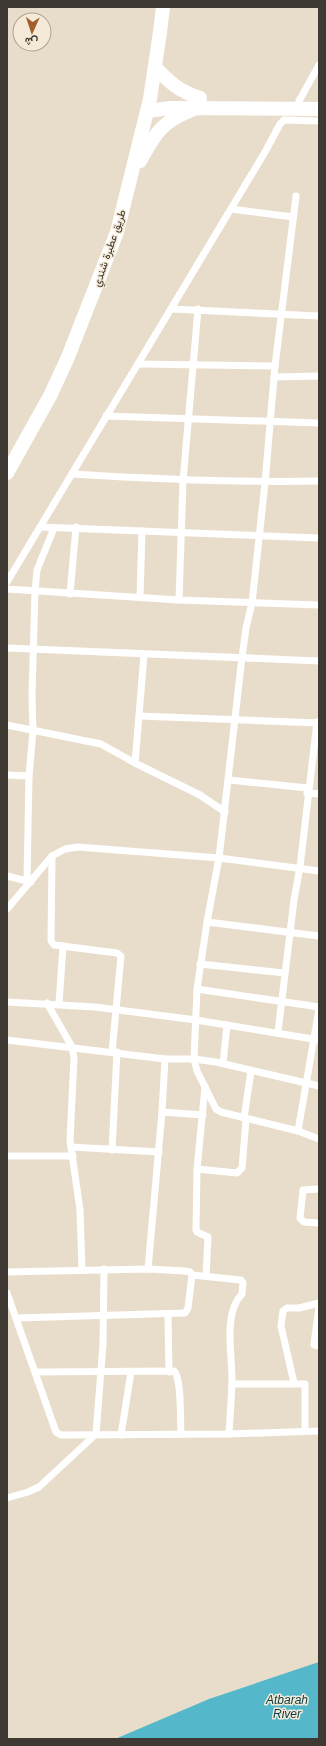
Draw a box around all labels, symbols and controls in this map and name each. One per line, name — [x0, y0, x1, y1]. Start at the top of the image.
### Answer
north arrow — [12, 12, 52, 52]
text: ش — [25, 35, 38, 48]
street label: طريق عطبرة شندي — [90, 208, 132, 290]
water label: Atbarah River — [265, 1693, 308, 1721]

